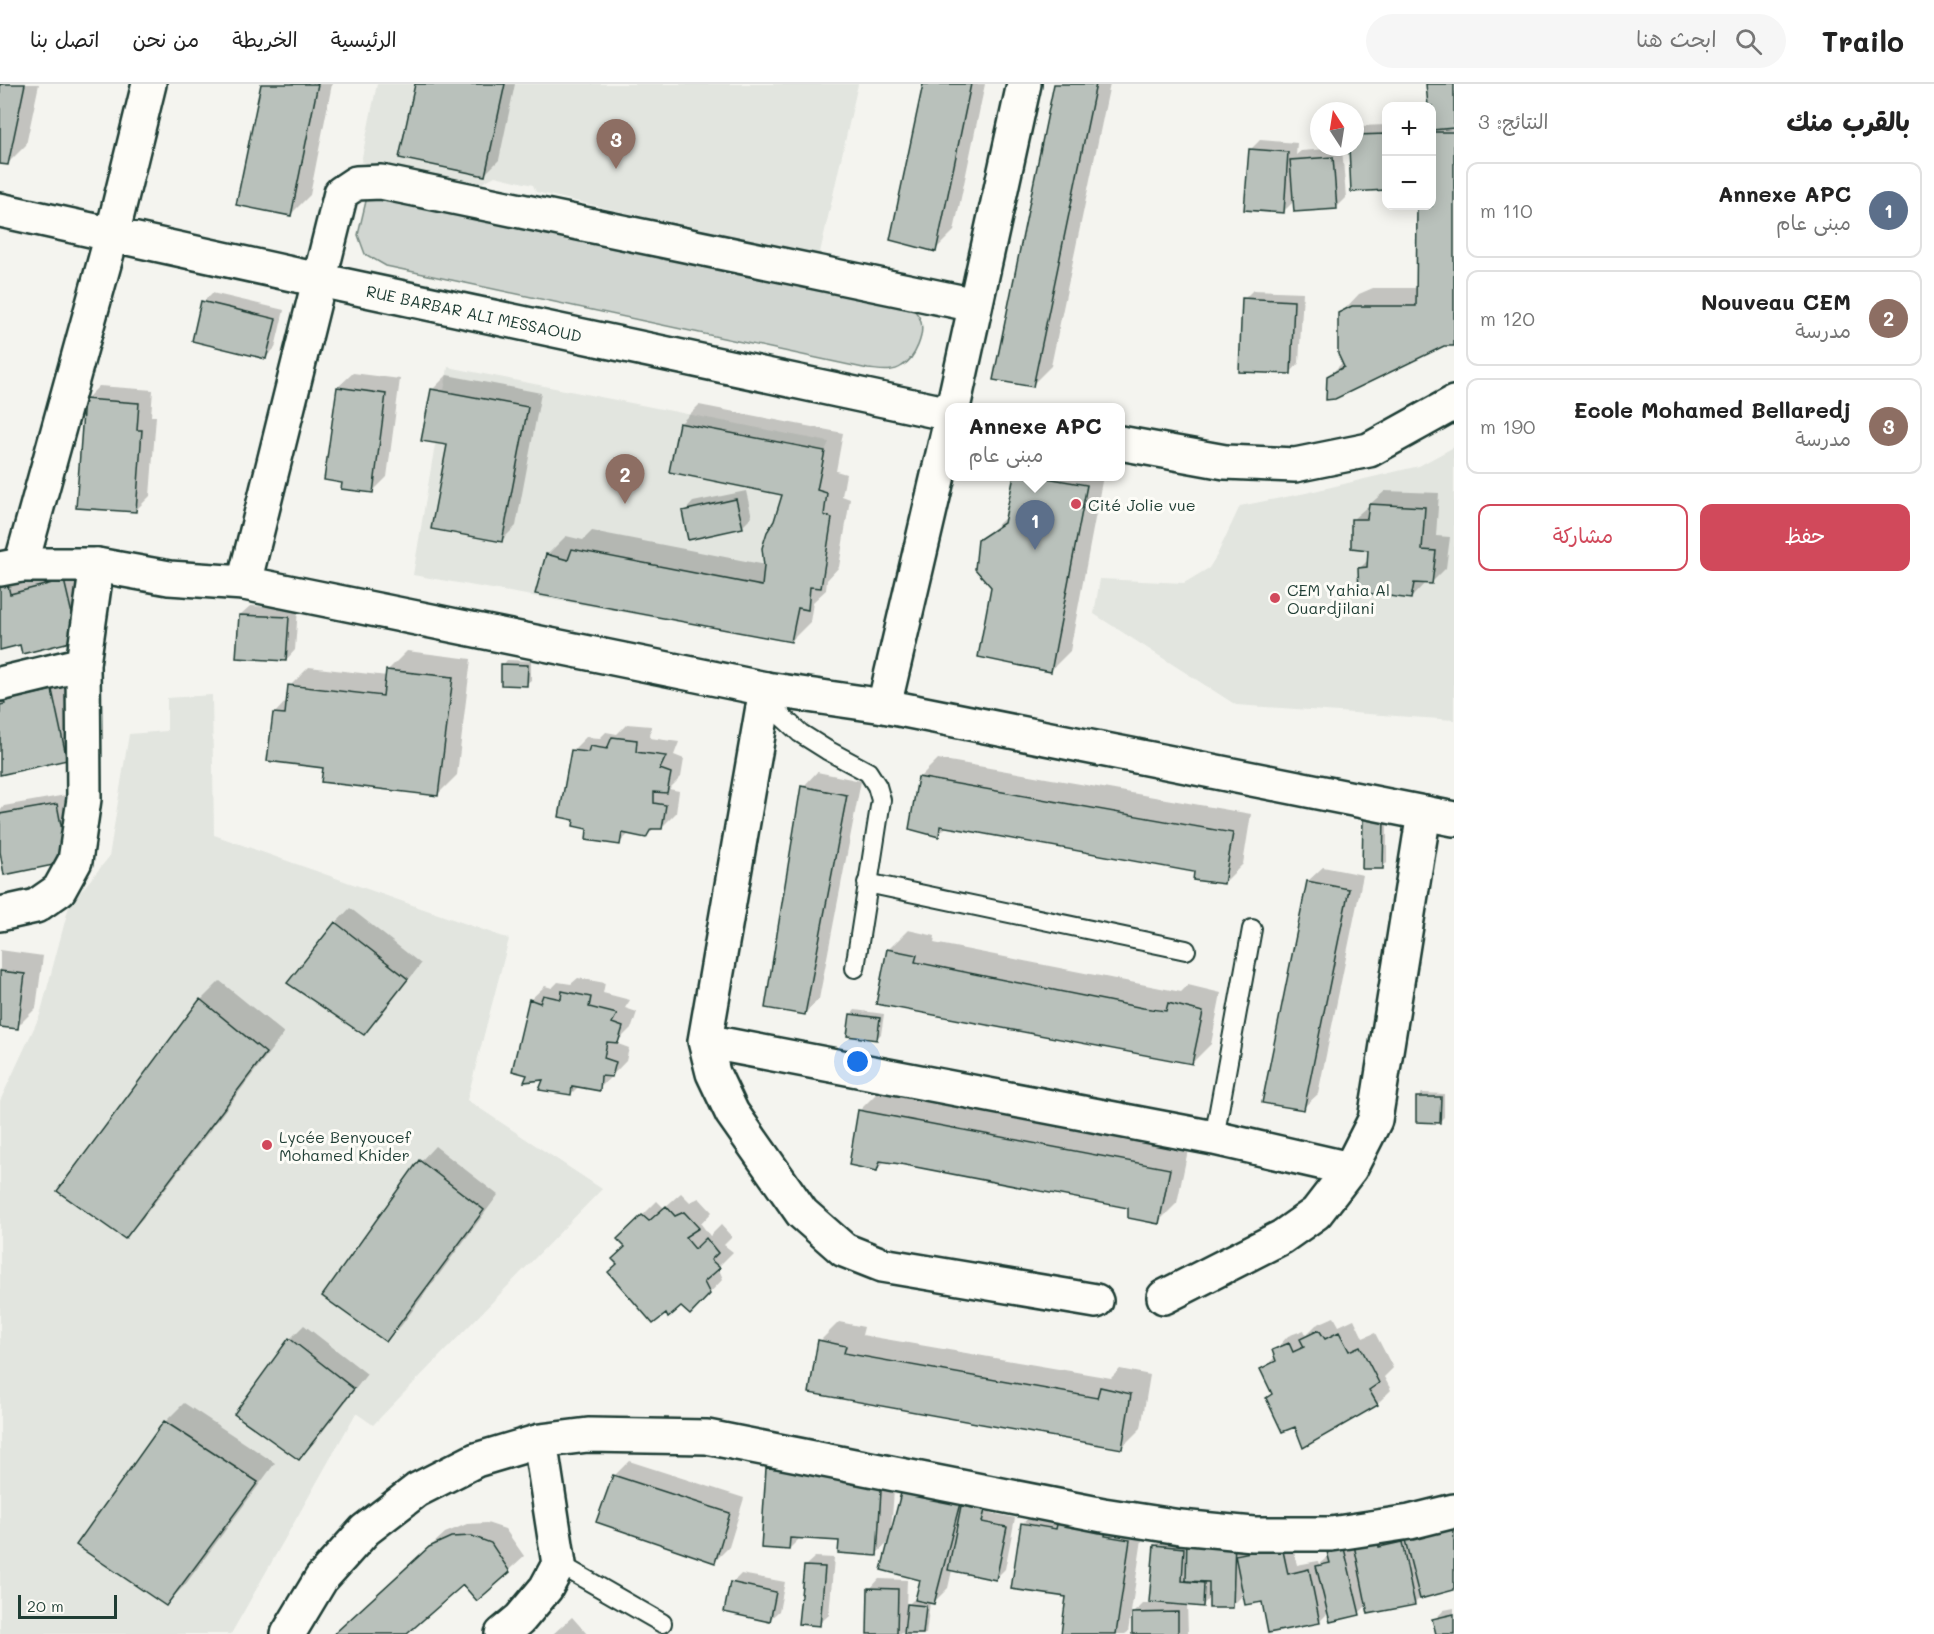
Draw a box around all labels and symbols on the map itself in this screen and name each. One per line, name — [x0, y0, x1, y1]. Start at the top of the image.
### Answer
north arrow — [1310, 102, 1364, 156]
pin: 3 — [596, 120, 636, 169]
street label: RUE BARBAR ALI MESSAOUD — [364, 280, 584, 346]
pin: 2 — [606, 454, 644, 504]
place label: Cité Jolie vue — [1088, 494, 1196, 515]
marker: Cité Jolie vue — [1069, 497, 1083, 511]
pin: 1 — [1016, 500, 1054, 550]
place label: CEM Yahia Al Ouardjilani — [1287, 579, 1390, 618]
marker: CEM Yahia Al Ouardjilani — [1268, 591, 1282, 605]
your location — [843, 1047, 872, 1076]
place label: Lycée Benyoucef Mohamed Khider — [279, 1126, 412, 1165]
marker: Lycée Benyoucef Mohamed Khider — [260, 1138, 274, 1152]
scale bar — [18, 1592, 117, 1620]

